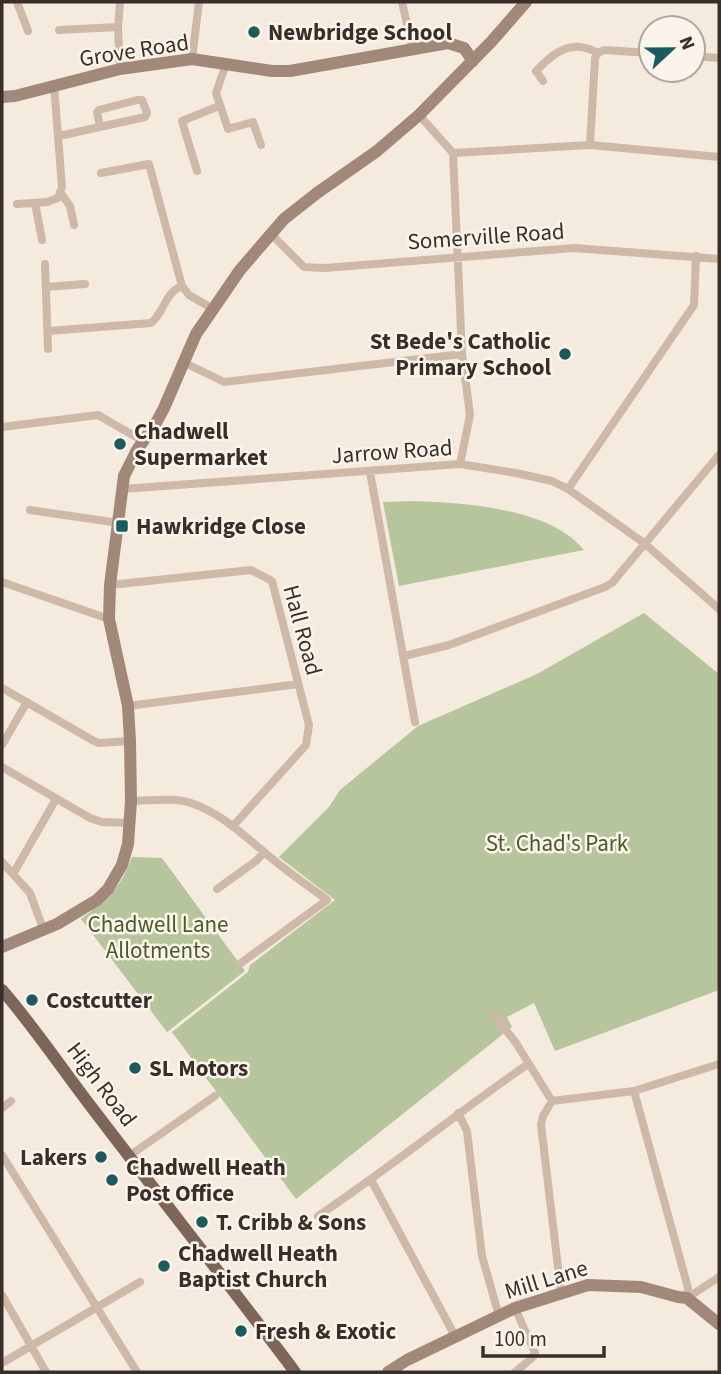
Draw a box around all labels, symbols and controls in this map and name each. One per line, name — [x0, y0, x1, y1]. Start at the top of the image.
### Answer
north arrow — [637, 14, 707, 84]
place label: Newbridge School — [268, 16, 452, 49]
marker: Newbridge School — [246, 24, 262, 40]
street label: Grove Road — [77, 26, 191, 75]
text: N — [671, 32, 701, 54]
street label: Somerville Road — [406, 215, 566, 258]
place label: St Bede's Catholic Primary School — [370, 325, 551, 384]
marker: St Bede's Catholic Primary School — [557, 346, 573, 362]
place label: Chadwell Supermarket — [134, 415, 268, 474]
street label: Jarrow Road — [330, 431, 454, 472]
marker: Chadwell Supermarket — [112, 436, 128, 452]
place label: Hawkridge Close — [136, 510, 306, 543]
marker: Hawkridge Close — [114, 518, 130, 534]
street label: Hall Road — [275, 581, 330, 679]
park label: St. Chad's Park — [486, 827, 629, 860]
park label: Chadwell Lane Allotments — [88, 908, 228, 967]
place label: Costcutter — [46, 984, 153, 1017]
marker: Costcutter — [24, 992, 40, 1008]
street label: High Road — [59, 1035, 144, 1134]
place label: SL Motors — [149, 1052, 248, 1085]
marker: SL Motors — [127, 1060, 143, 1076]
place label: Lakers — [20, 1141, 87, 1174]
marker: Lakers — [93, 1149, 109, 1165]
place label: Chadwell Heath Post Office — [126, 1151, 286, 1210]
marker: Chadwell Heath Post Office — [104, 1172, 120, 1188]
place label: T. Cribb & Sons — [216, 1206, 366, 1239]
marker: T. Cribb & Sons — [194, 1214, 210, 1230]
place label: Chadwell Heath Baptist Church — [178, 1237, 338, 1296]
street label: Mill Lane — [500, 1251, 592, 1308]
marker: Chadwell Heath Baptist Church — [156, 1258, 172, 1274]
scale bar — [483, 1314, 604, 1358]
place label: Fresh & Exotic — [255, 1315, 396, 1348]
marker: Fresh & Exotic — [233, 1323, 249, 1339]
text: 100 m — [494, 1324, 547, 1354]

